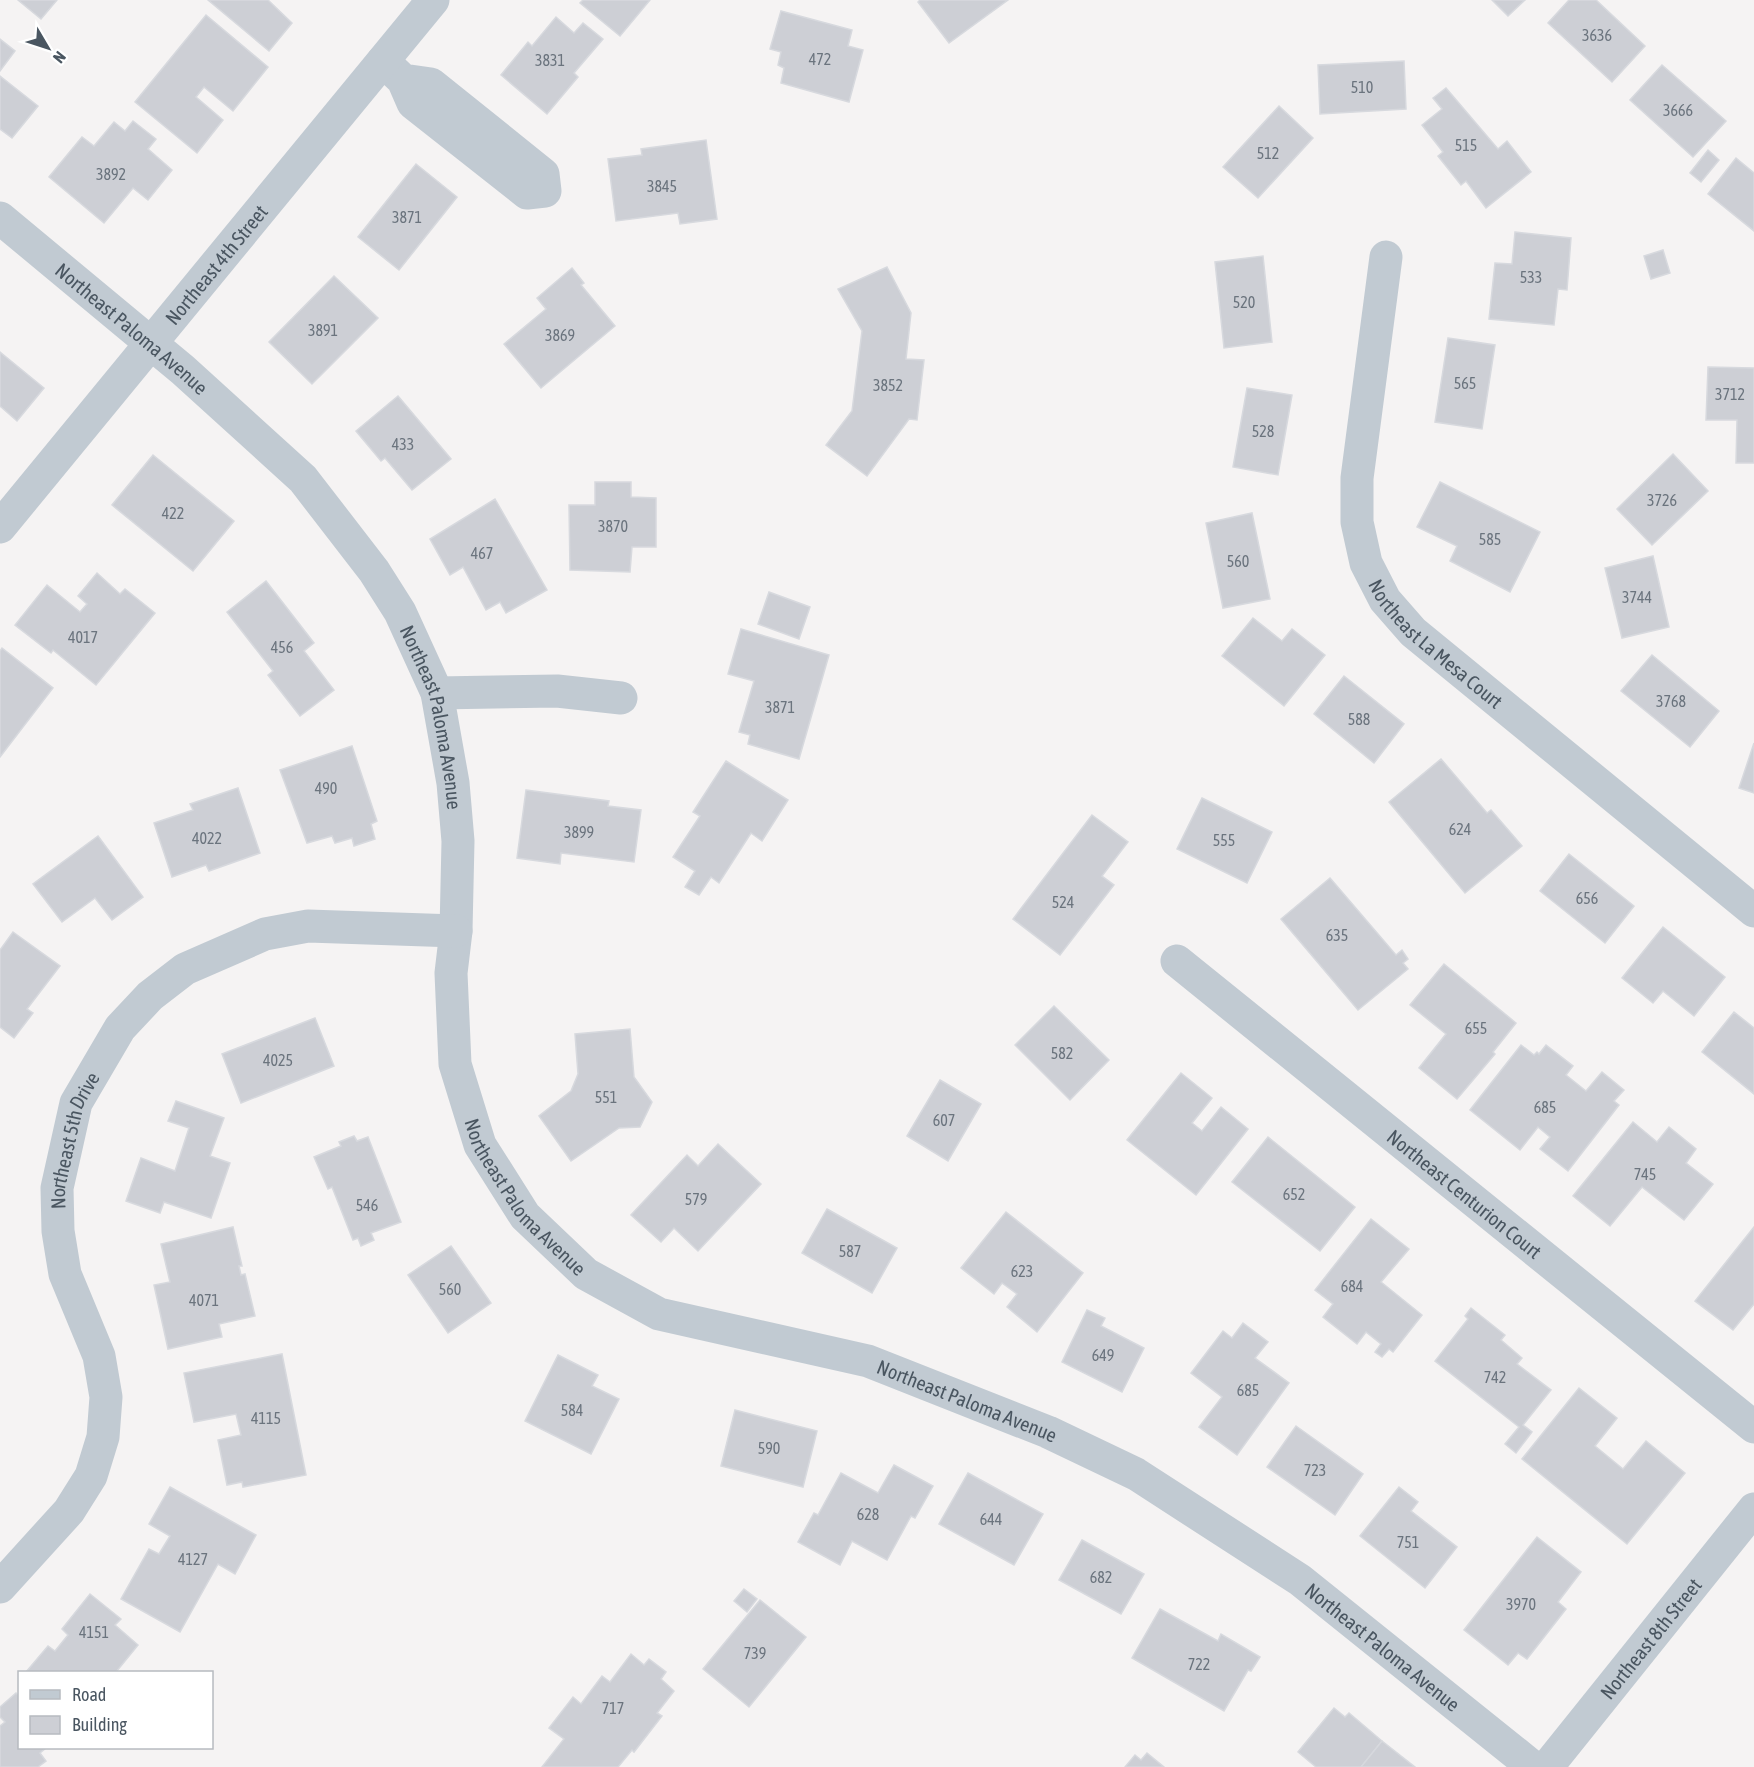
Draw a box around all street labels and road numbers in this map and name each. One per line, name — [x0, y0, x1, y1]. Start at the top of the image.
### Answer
street label: Northeast 4th Street — [160, 200, 272, 329]
street label: Northeast Paloma Avenue — [51, 258, 213, 399]
street label: Northeast La Mesa Court — [1365, 575, 1508, 712]
street label: Northeast Paloma Avenue — [396, 621, 467, 810]
street label: Northeast 5th Drive — [46, 1067, 103, 1210]
street label: Northeast Paloma Avenue — [461, 1115, 591, 1280]
street label: Northeast Centurion Court — [1383, 1124, 1547, 1263]
street label: Northeast Paloma Avenue — [874, 1354, 1061, 1446]
street label: Northeast 8th Street — [1595, 1573, 1706, 1703]
street label: Northeast Paloma Avenue — [1301, 1578, 1465, 1716]

